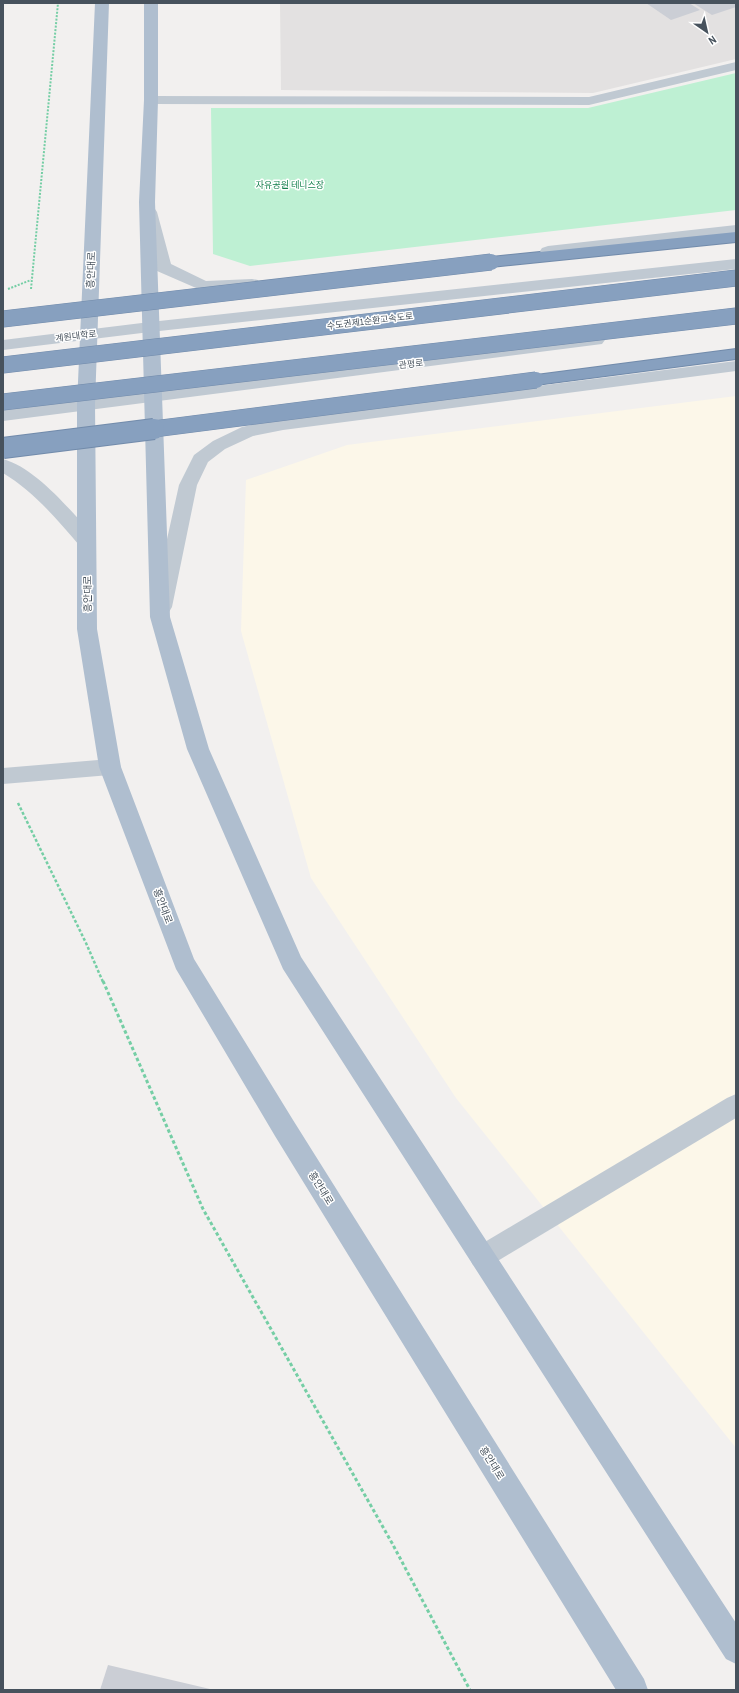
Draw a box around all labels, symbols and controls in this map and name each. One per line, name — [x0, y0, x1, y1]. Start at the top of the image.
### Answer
north arrow — [687, 12, 727, 52]
text: N — [706, 33, 719, 48]
park label: 자유공원 테니스장 — [256, 179, 324, 191]
street label: 흥안대로 — [84, 251, 98, 289]
street label: 수도권제1순환고속도로 — [326, 310, 414, 332]
street label: 계원대학로 — [55, 328, 97, 344]
street label: 관평로 — [398, 357, 424, 371]
street label: 흥안대로 — [81, 576, 94, 612]
street label: 흥안대로 — [150, 886, 176, 926]
street label: 흥안대로 — [306, 1169, 336, 1207]
street label: 흥안대로 — [477, 1444, 507, 1482]

